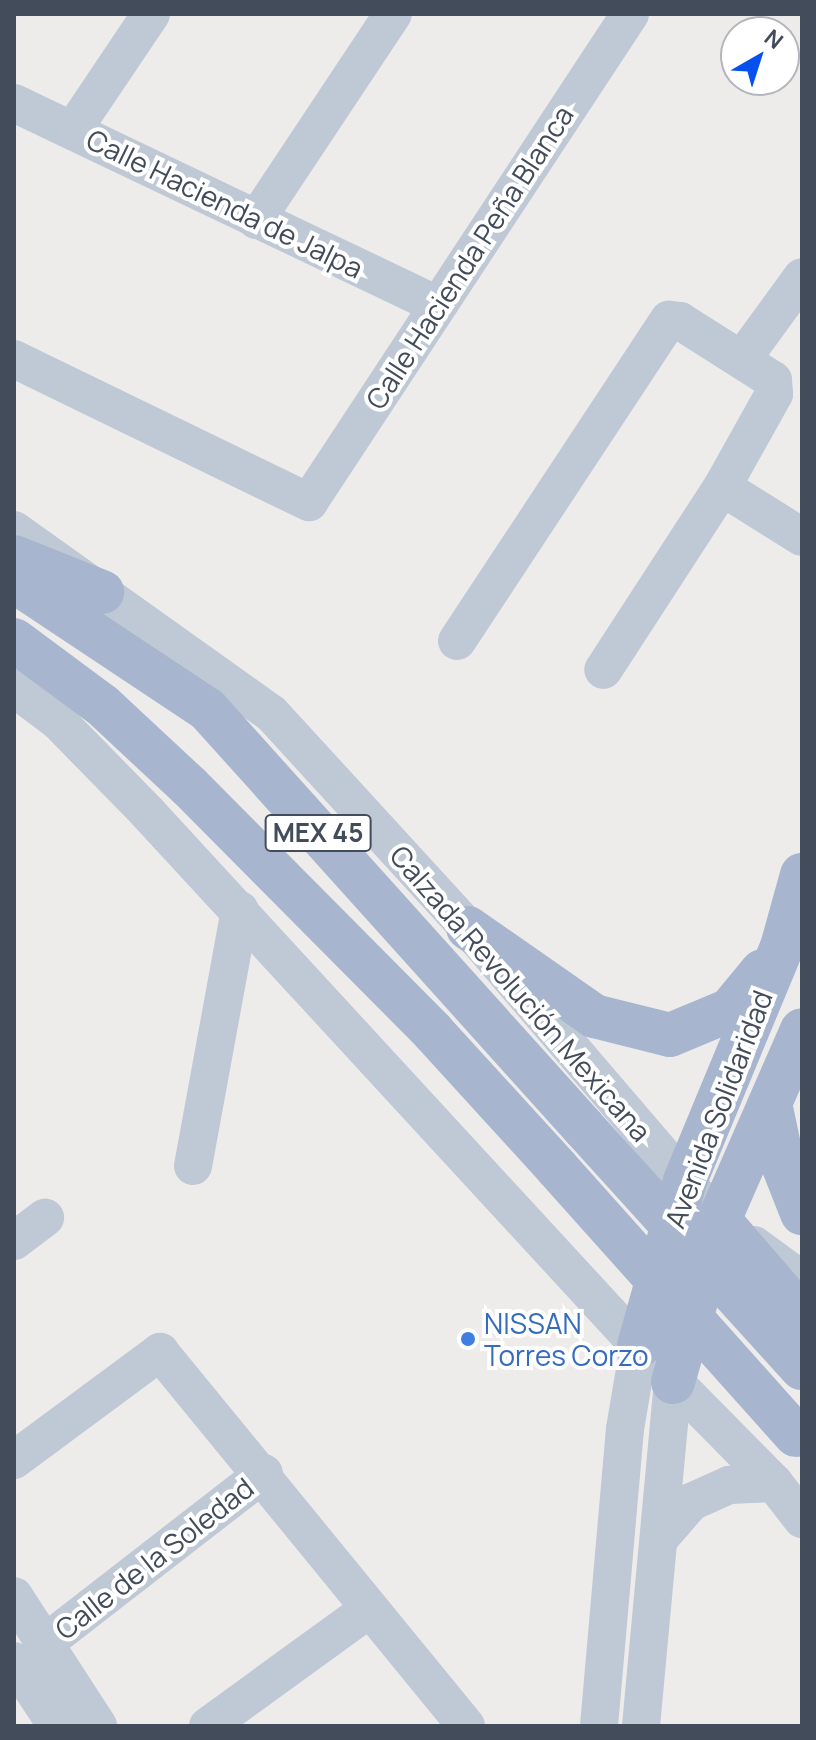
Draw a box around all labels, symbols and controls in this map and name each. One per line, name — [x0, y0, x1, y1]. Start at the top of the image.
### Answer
north arrow — [720, 16, 800, 96]
text: N — [758, 22, 789, 56]
street label: Calle Hacienda Peña Blanca — [358, 99, 580, 415]
street label: Calle Hacienda de Jalpa — [81, 121, 369, 285]
road number: MEX 45 — [264, 811, 372, 855]
street label: Calzada Revolución Mexicana — [384, 838, 658, 1148]
street label: Avenida Solidaridad — [657, 986, 779, 1232]
place label: NISSAN Torres Corzo — [484, 1306, 649, 1372]
marker: NISSAN Torres Corzo — [459, 1330, 477, 1348]
street label: Calle de la Soledad — [48, 1470, 260, 1646]

